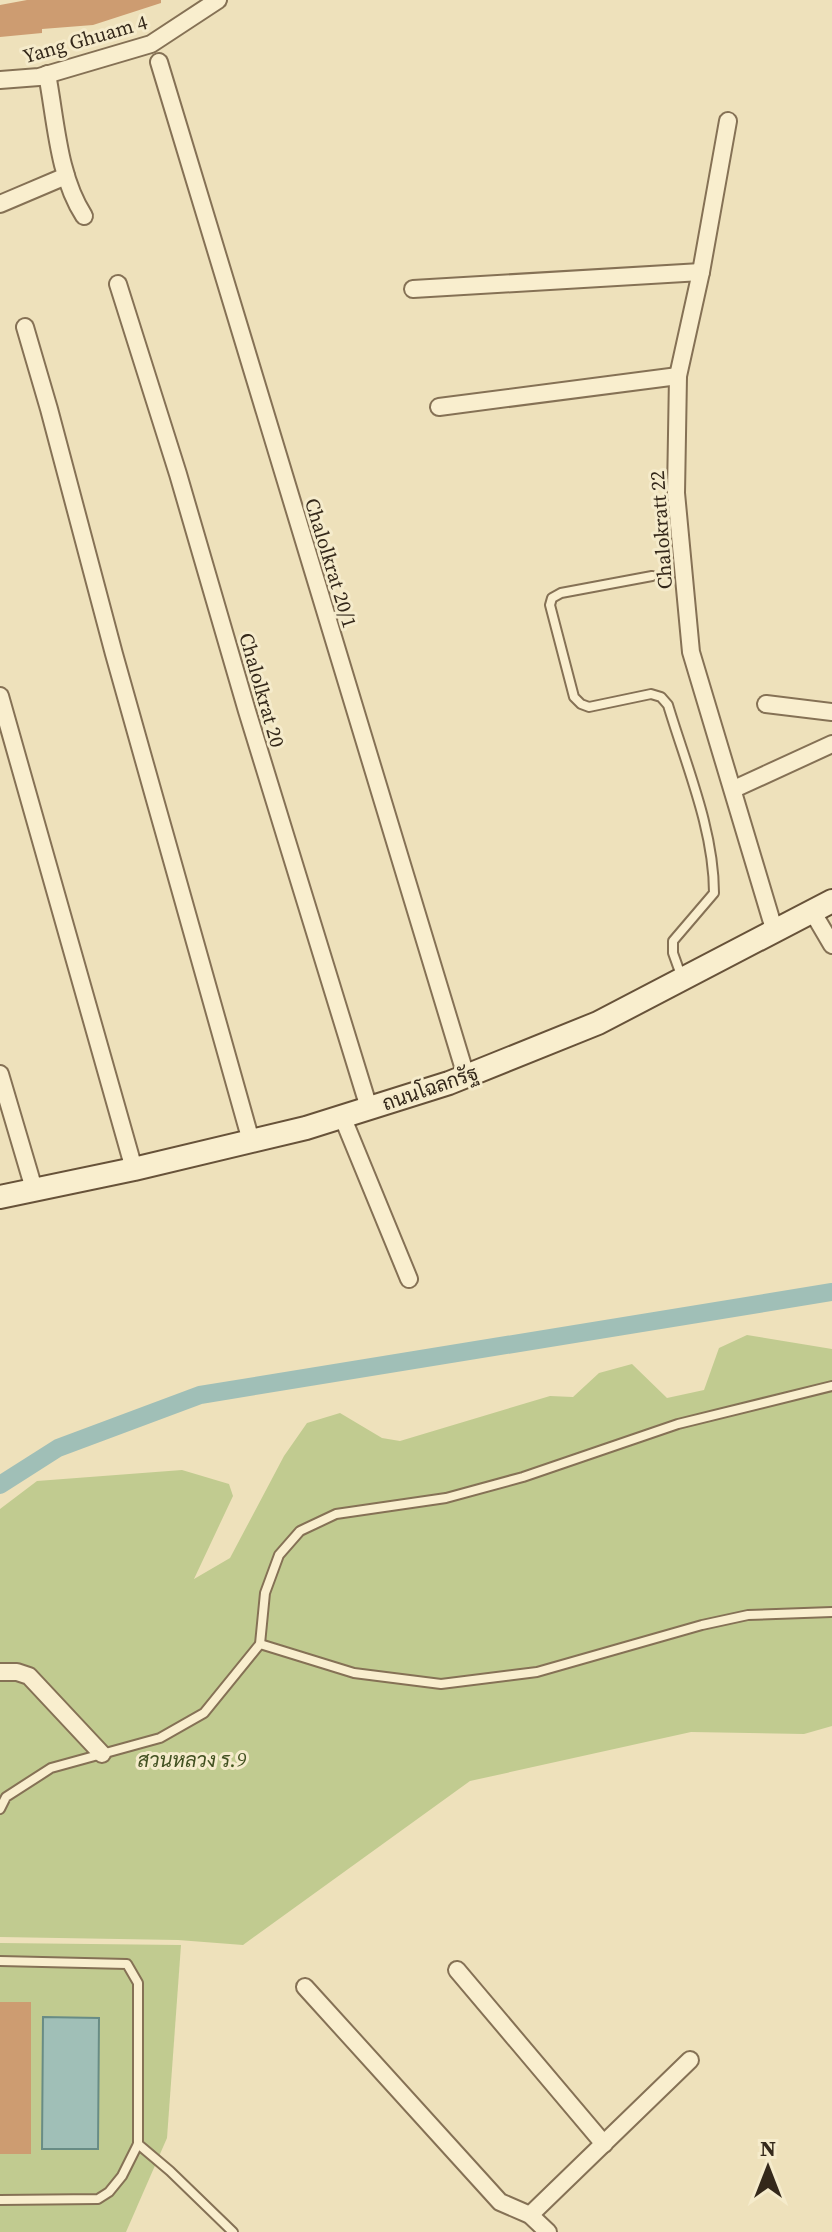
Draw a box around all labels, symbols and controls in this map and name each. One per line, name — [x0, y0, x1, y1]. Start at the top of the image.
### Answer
street label: Yang Ghuam 4 — [19, 8, 151, 70]
street label: Chalokratt 22 — [643, 470, 679, 590]
street label: Chalolkrat 20/1 — [298, 495, 364, 631]
street label: Chalolkrat 20 — [232, 629, 292, 751]
street label: ถนนโฉลกรัฐ — [378, 1059, 482, 1117]
park label: สวนหลวง ร.9 — [138, 1746, 246, 1774]
north arrow — [728, 2128, 808, 2208]
text: N — [760, 2133, 776, 2163]

